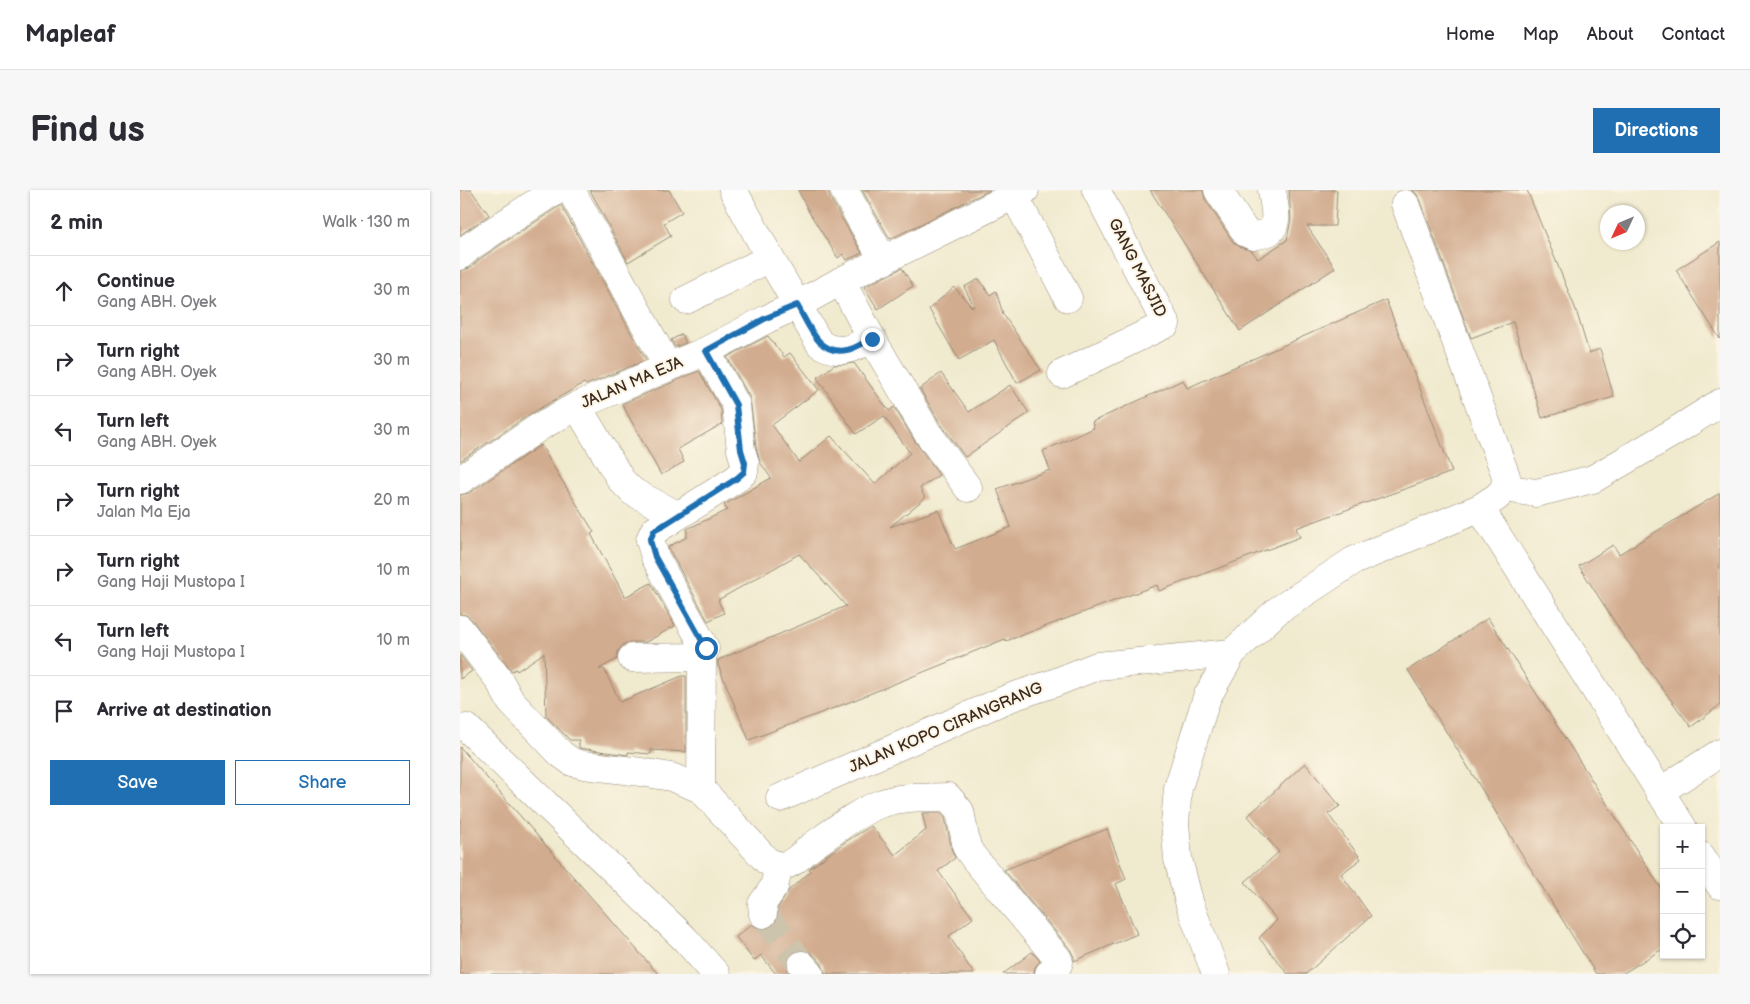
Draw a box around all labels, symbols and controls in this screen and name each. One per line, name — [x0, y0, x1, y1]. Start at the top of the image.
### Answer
text: Mapleaf — [25, 20, 116, 49]
text: Home — [1446, 24, 1495, 45]
text: Map — [1523, 24, 1559, 45]
text: About — [1587, 24, 1634, 45]
text: Contact — [1662, 24, 1725, 45]
button: Directions — [1593, 108, 1720, 153]
text: Find us — [30, 109, 145, 152]
north arrow — [1600, 205, 1645, 250]
text: 2 min — [50, 210, 103, 235]
text: Walk · 130 m — [322, 213, 410, 232]
street label: GANG MASJID — [1104, 215, 1170, 321]
text: Continue — [97, 270, 175, 293]
icon: ahead — [50, 277, 78, 305]
text: 30 m — [373, 281, 410, 300]
text: Gang ABH. Oyek — [97, 293, 216, 312]
route end — [861, 328, 884, 351]
text: Turn right — [97, 340, 180, 363]
icon: right — [50, 347, 78, 375]
text: 30 m — [373, 351, 410, 370]
street label: JALAN MA EJA — [578, 353, 686, 413]
text: Gang ABH. Oyek — [97, 363, 216, 382]
text: Turn left — [97, 410, 169, 433]
icon: left — [50, 417, 78, 445]
text: 30 m — [373, 421, 410, 440]
text: Gang ABH. Oyek — [97, 433, 216, 452]
text: Turn right — [97, 480, 180, 503]
icon: right — [50, 487, 78, 515]
text: 20 m — [374, 491, 410, 510]
text: Jalan Ma Eja — [97, 503, 191, 522]
text: Turn right — [97, 550, 180, 573]
icon: right — [50, 557, 78, 585]
text: 10 m — [377, 561, 410, 580]
text: Gang Haji Mustopa I — [97, 573, 245, 592]
text: Turn left — [97, 620, 169, 643]
icon: left — [50, 627, 78, 655]
text: 10 m — [377, 631, 410, 650]
route start — [695, 637, 718, 660]
text: Gang Haji Mustopa I — [97, 643, 245, 662]
street label: JALAN KOPO CIRANGRANG — [846, 679, 1046, 777]
icon: arrive — [50, 697, 78, 725]
text: Arrive at destination — [97, 699, 272, 722]
button: Save — [50, 760, 225, 805]
button: Share — [235, 760, 410, 805]
map controls — [1660, 824, 1705, 959]
button: + — [1660, 824, 1705, 869]
button: − — [1660, 869, 1705, 914]
button: locate — [1660, 914, 1705, 959]

